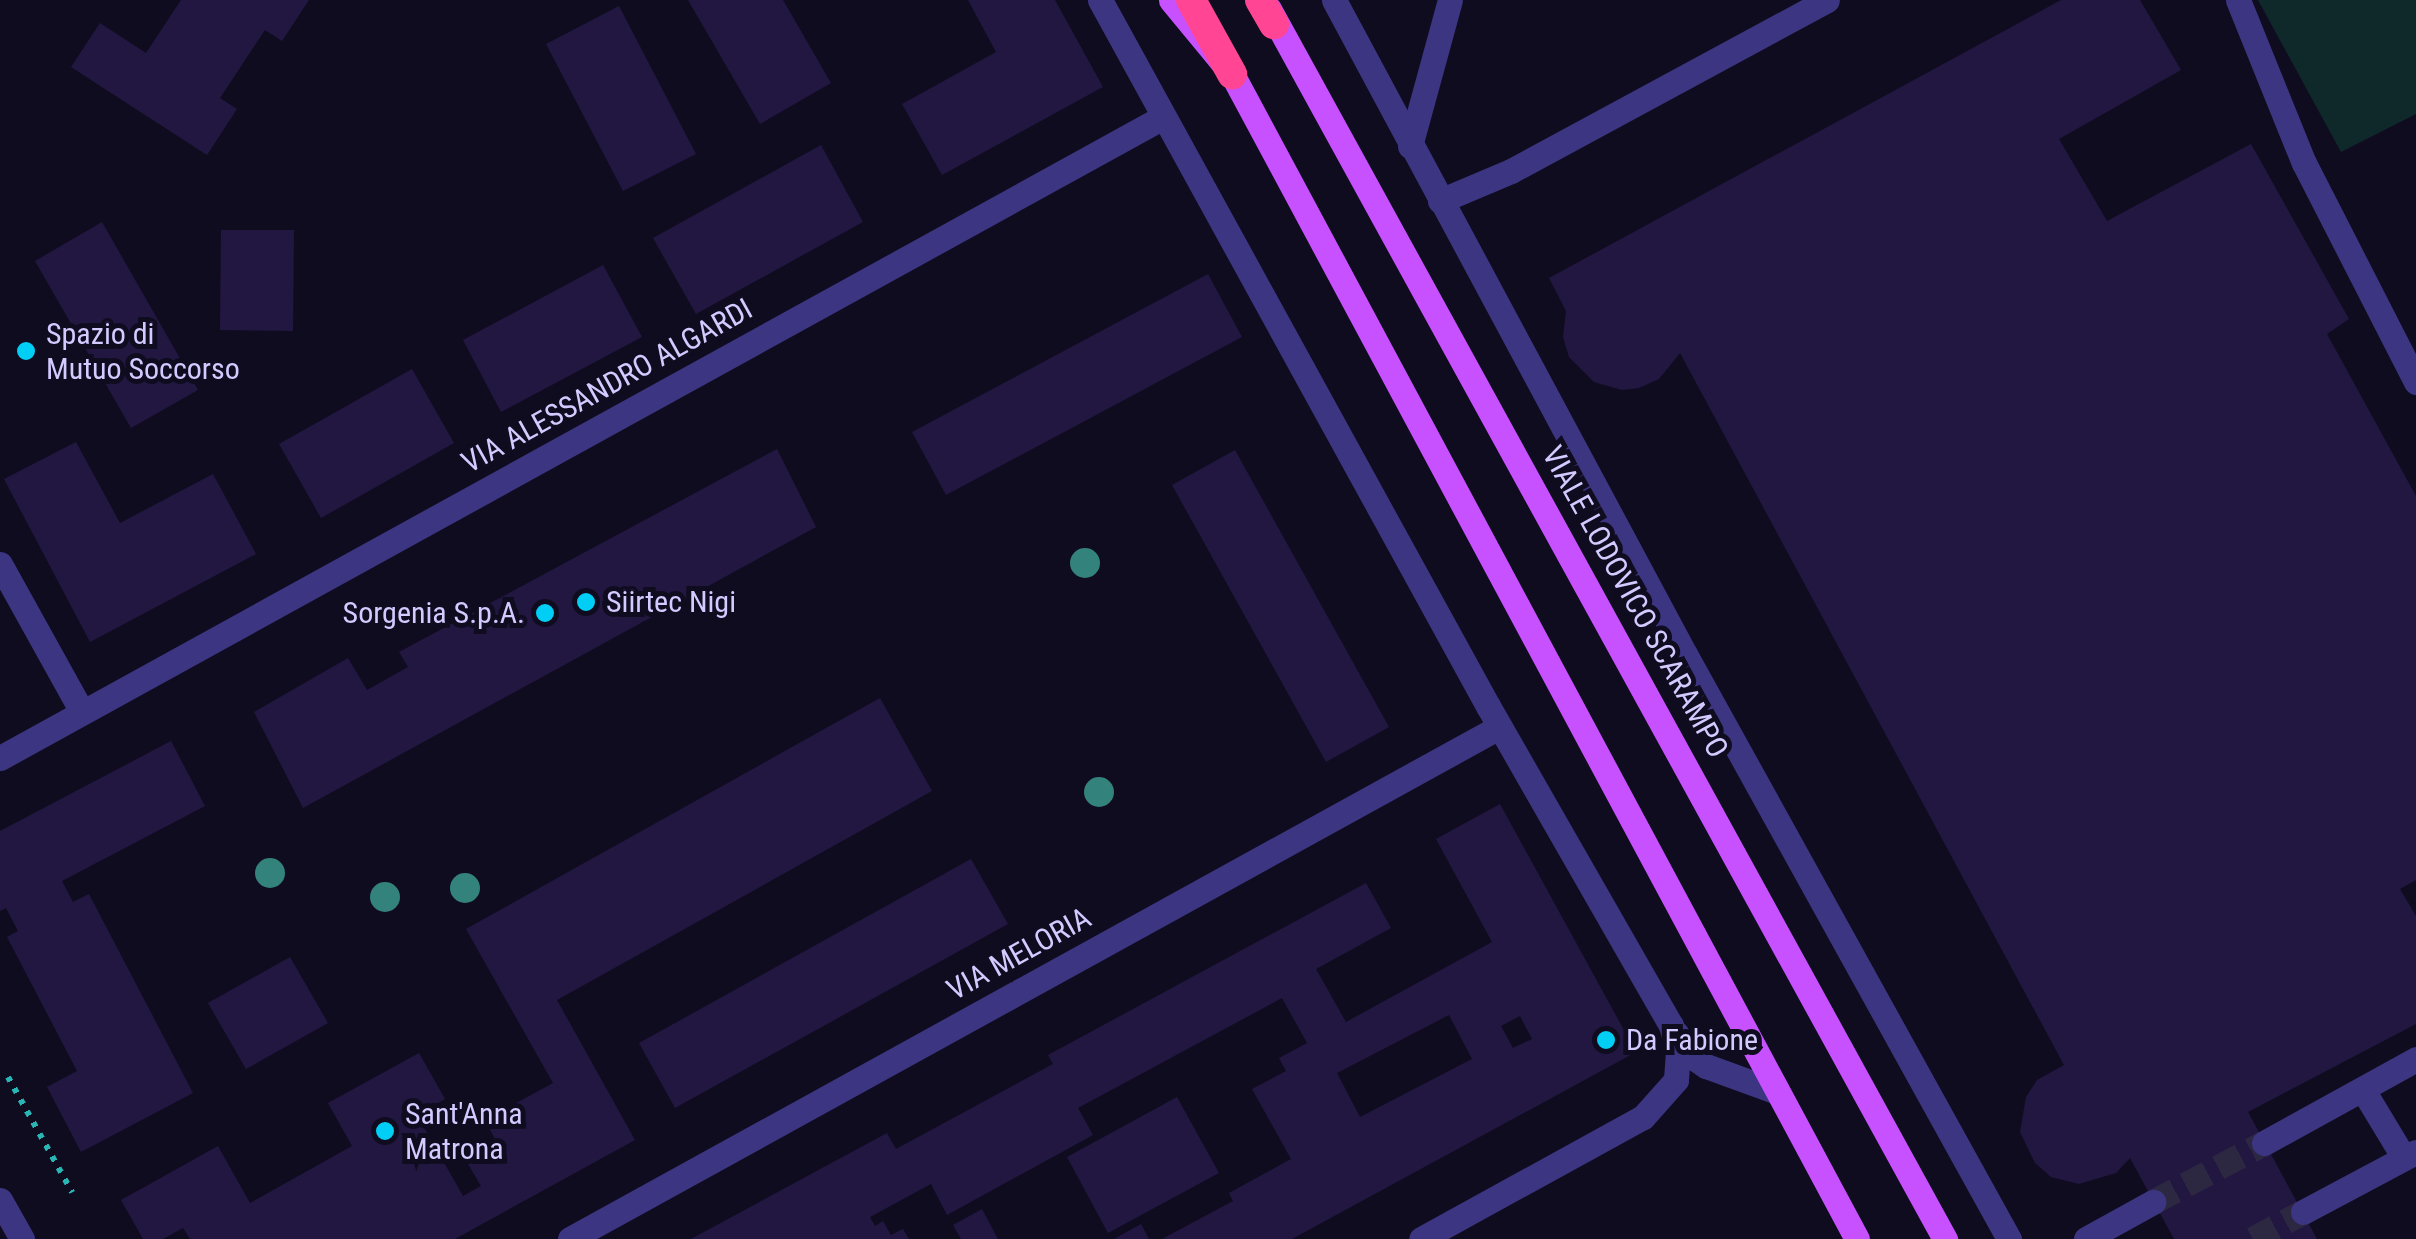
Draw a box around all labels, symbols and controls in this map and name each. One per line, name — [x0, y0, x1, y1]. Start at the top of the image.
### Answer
street label: VIA ALESSANDRO ALGARDI — [456, 291, 758, 481]
place label: Spazio di Mutuo Soccorso — [46, 316, 240, 386]
marker: Spazio di Mutuo Soccorso — [15, 340, 37, 362]
street label: VIALE LODOVICO SCARAMPO — [1534, 440, 1736, 764]
place label: Siirtec Nigi — [606, 584, 736, 620]
marker: Siirtec Nigi — [575, 591, 597, 613]
place label: Sorgenia S.p.A. — [343, 595, 525, 631]
marker: Sorgenia S.p.A. — [534, 602, 556, 624]
street label: VIA MELORIA — [941, 900, 1097, 1008]
place label: Da Fabione — [1626, 1022, 1758, 1058]
marker: Da Fabione — [1595, 1029, 1617, 1051]
place label: Sant'Anna Matrona — [405, 1096, 523, 1166]
marker: Sant'Anna Matrona — [374, 1120, 396, 1142]

